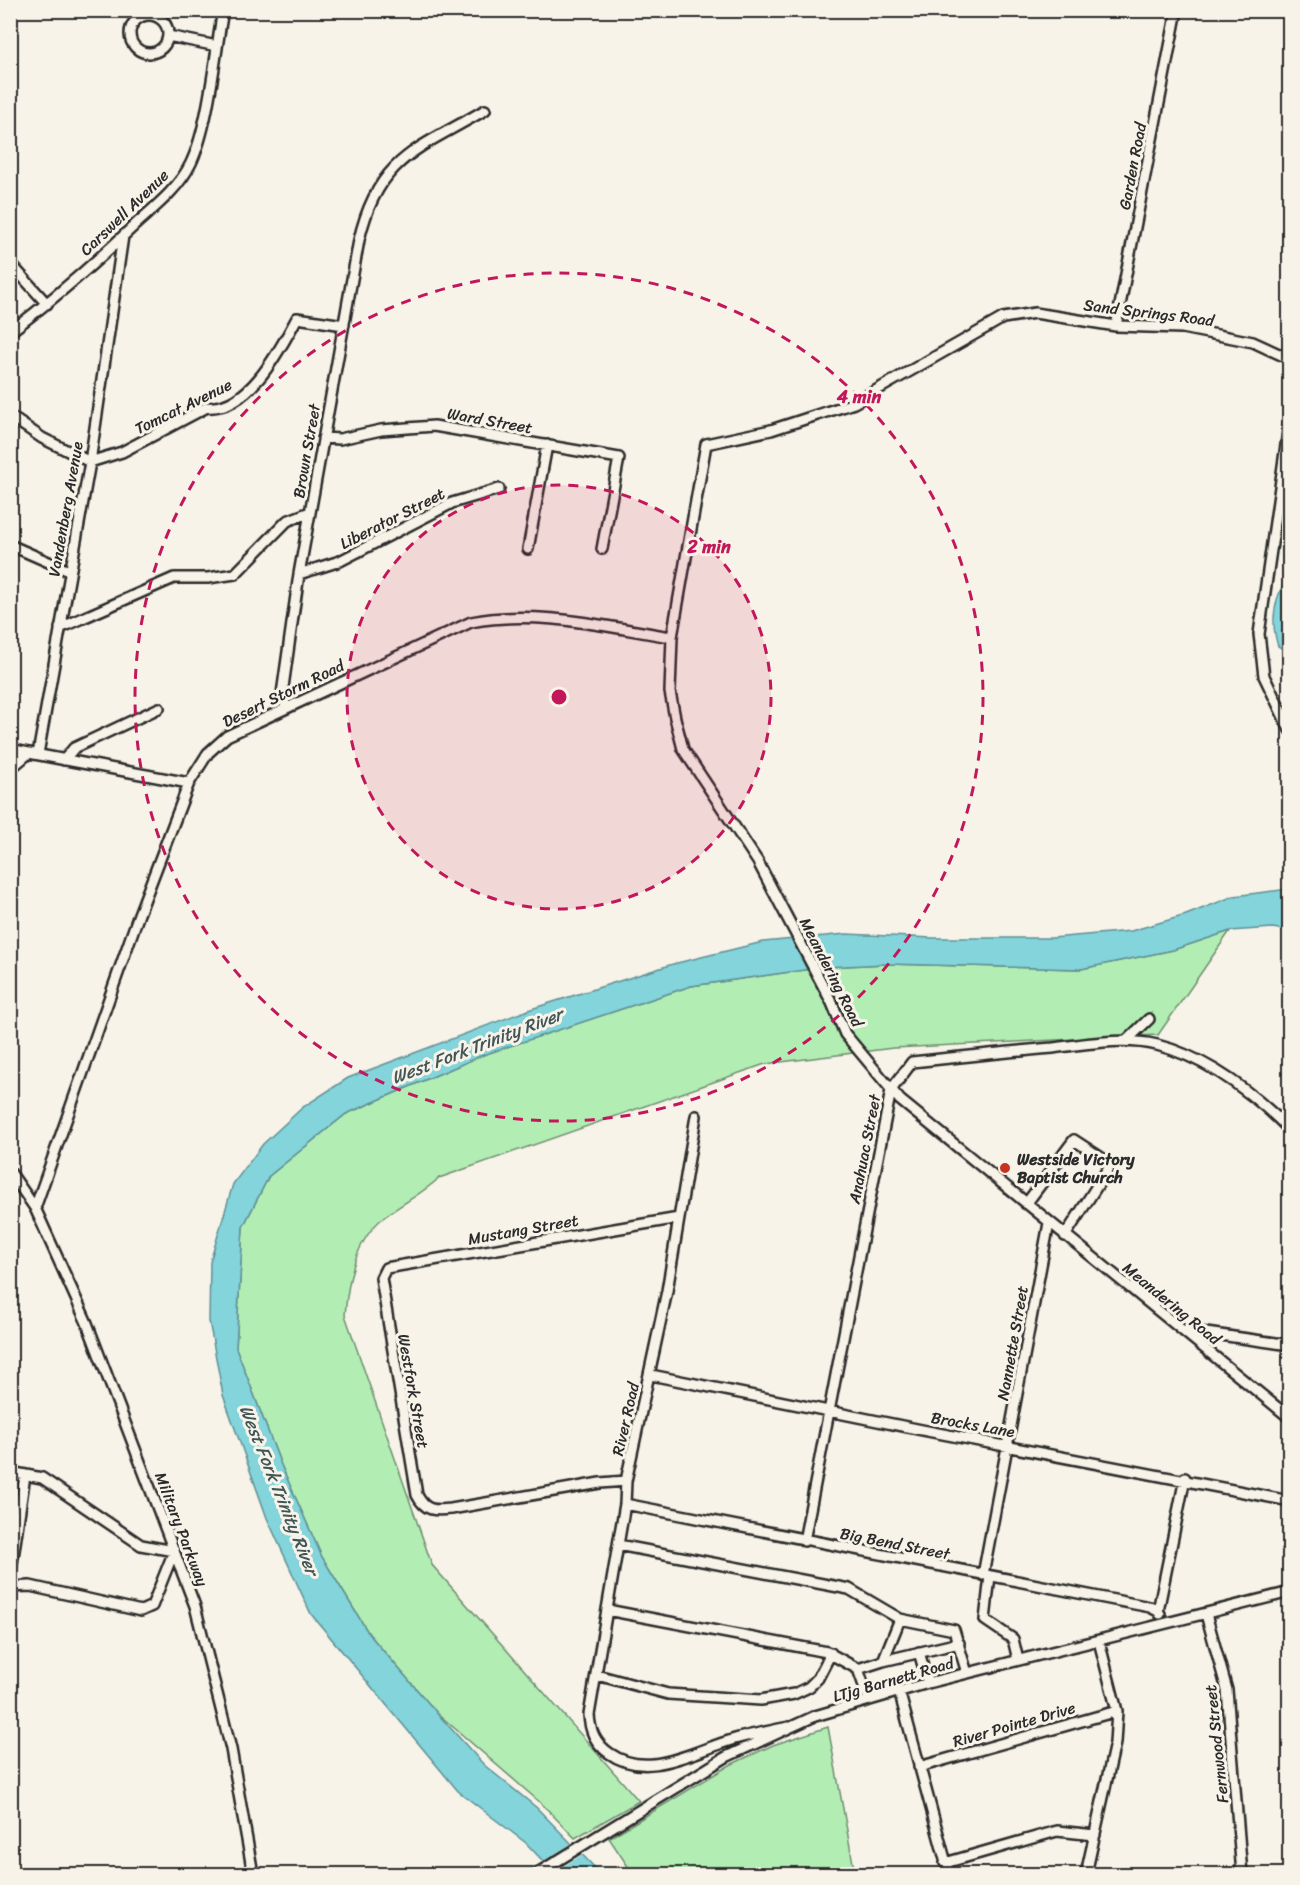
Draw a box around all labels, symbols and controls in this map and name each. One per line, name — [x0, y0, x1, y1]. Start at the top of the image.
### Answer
street label: Garden Road — [1110, 119, 1155, 212]
street label: Carswell Avenue — [73, 162, 176, 263]
street label: Sand Springs Road — [1082, 290, 1217, 335]
street label: Tomcat Avenue — [129, 370, 237, 443]
text: 4 min — [836, 381, 882, 413]
street label: Ward Street — [445, 399, 535, 442]
street label: Brown Street — [284, 401, 329, 500]
street label: Vandenberg Avenue — [39, 439, 92, 579]
street label: Liberator Street — [334, 479, 450, 558]
text: 2 min — [686, 531, 731, 563]
street label: Desert Storm Road — [217, 651, 351, 736]
centre of rings — [549, 687, 569, 707]
street label: Meandering Road — [791, 912, 872, 1034]
water label: West Fork Trinity River — [387, 997, 571, 1093]
street label: Anahuac Street — [839, 1091, 889, 1207]
place label: Westside Victory Baptist Church — [1017, 1145, 1135, 1192]
marker: Westside Victory Baptist Church — [998, 1161, 1012, 1175]
street label: Mustang Street — [465, 1205, 581, 1253]
street label: Meandering Road — [1116, 1254, 1229, 1353]
street label: Nannette Street — [988, 1283, 1037, 1403]
street label: Westfork Street — [389, 1332, 438, 1451]
street label: River Road — [603, 1378, 648, 1459]
water label: West Fork Trinity River — [230, 1400, 329, 1583]
street label: Brocks Lane — [929, 1403, 1017, 1446]
street label: Military Parkway — [146, 1468, 217, 1591]
street label: Big Bend Street — [837, 1519, 953, 1568]
street label: LTjg Barnett Road — [829, 1648, 959, 1711]
street label: Fernwood Street — [1196, 1683, 1237, 1805]
street label: River Pointe Drive — [949, 1693, 1079, 1756]

